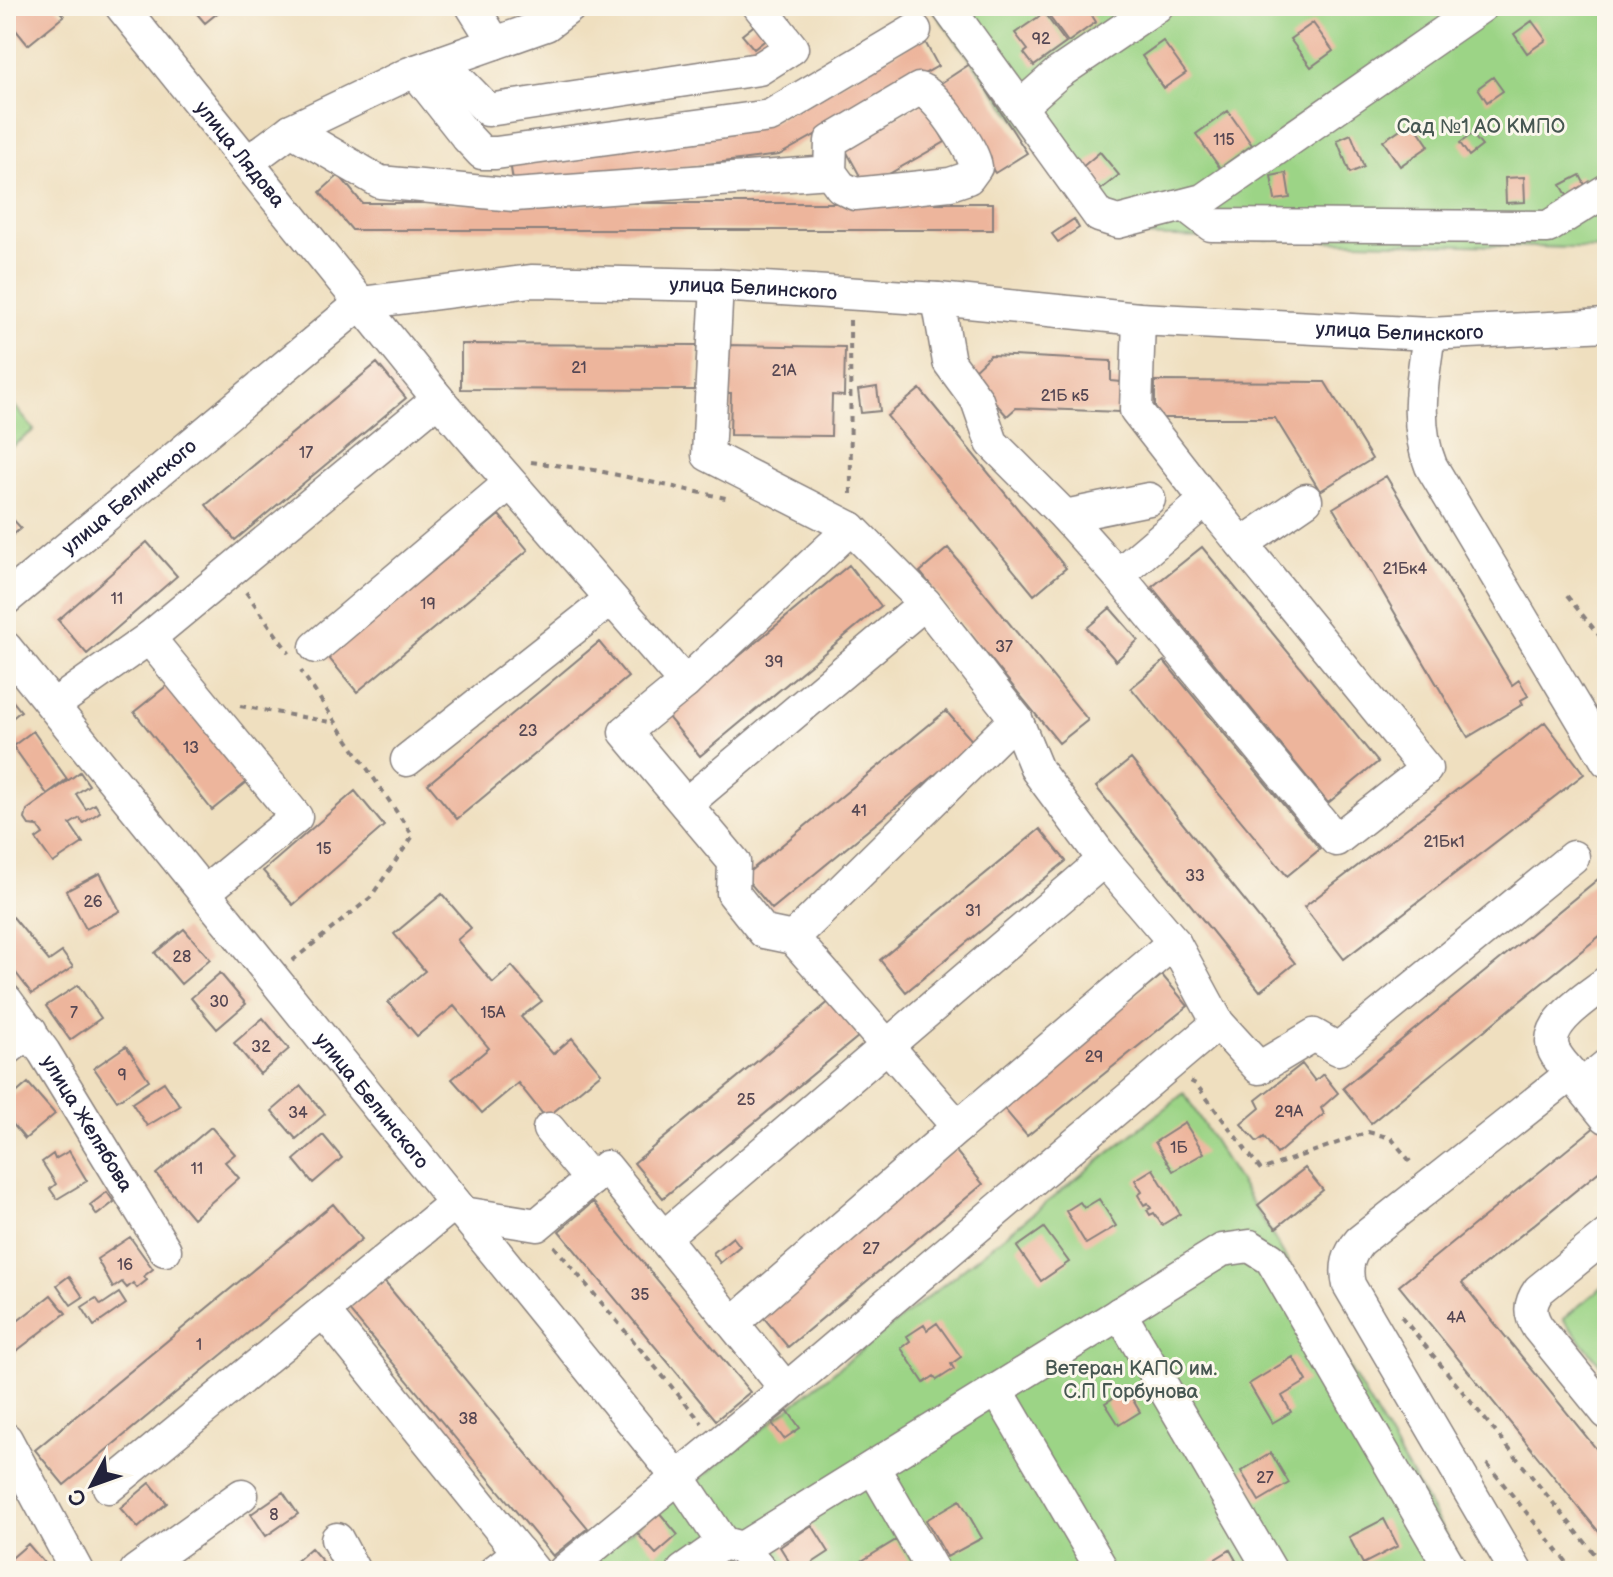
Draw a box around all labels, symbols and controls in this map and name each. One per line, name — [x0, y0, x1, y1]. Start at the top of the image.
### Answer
house number: 92 — [1032, 30, 1051, 49]
street label: улица Лядова — [190, 97, 290, 213]
park label: Сад №1 АО КМПО — [1397, 115, 1565, 139]
house number: 115 — [1213, 131, 1235, 150]
street label: улица Белинского — [669, 273, 838, 306]
street label: улица Белинского — [1315, 317, 1484, 347]
house number: 21 — [571, 359, 587, 378]
house number: 21А — [771, 362, 797, 381]
house number: 21Б к5 — [1041, 387, 1089, 406]
street label: улица Белинского — [57, 434, 202, 560]
house number: 17 — [299, 444, 313, 463]
house number: 21Бк4 — [1383, 560, 1428, 579]
house number: 11 — [111, 590, 123, 609]
house number: 19 — [420, 595, 436, 614]
house number: 37 — [995, 638, 1013, 657]
house number: 39 — [764, 653, 784, 672]
house number: 23 — [519, 722, 538, 741]
house number: 13 — [183, 739, 199, 758]
house number: 41 — [851, 802, 867, 821]
house number: 21Бк1 — [1423, 833, 1465, 852]
house number: 15 — [316, 840, 332, 859]
house number: 33 — [1185, 867, 1205, 886]
house number: 26 — [83, 893, 103, 912]
house number: 31 — [965, 902, 981, 921]
house number: 28 — [173, 948, 191, 967]
house number: 30 — [209, 993, 229, 1012]
house number: 7 — [70, 1004, 78, 1023]
house number: 15А — [480, 1004, 506, 1023]
street label: улица Белинского — [309, 1028, 434, 1174]
house number: 32 — [251, 1038, 271, 1057]
house number: 29 — [1085, 1048, 1103, 1067]
street label: улица Желябова — [36, 1051, 138, 1197]
house number: 9 — [117, 1066, 127, 1085]
house number: 25 — [737, 1091, 755, 1110]
house number: 29А — [1275, 1103, 1303, 1122]
house number: 34 — [288, 1104, 308, 1123]
house number: 1Б — [1170, 1139, 1189, 1158]
house number: 11 — [191, 1160, 203, 1179]
house number: 27 — [862, 1240, 880, 1259]
house number: 16 — [117, 1256, 133, 1275]
house number: 35 — [630, 1286, 650, 1305]
house number: 4А — [1446, 1309, 1466, 1328]
house number: 1 — [196, 1336, 202, 1355]
park label: Ветеран КАПО им. С.П Горбунова — [1045, 1357, 1217, 1404]
house number: 38 — [458, 1410, 478, 1429]
north arrow — [52, 1445, 132, 1525]
house number: 27 — [1256, 1469, 1274, 1488]
text: С — [63, 1483, 93, 1512]
house number: 8 — [269, 1506, 279, 1525]

